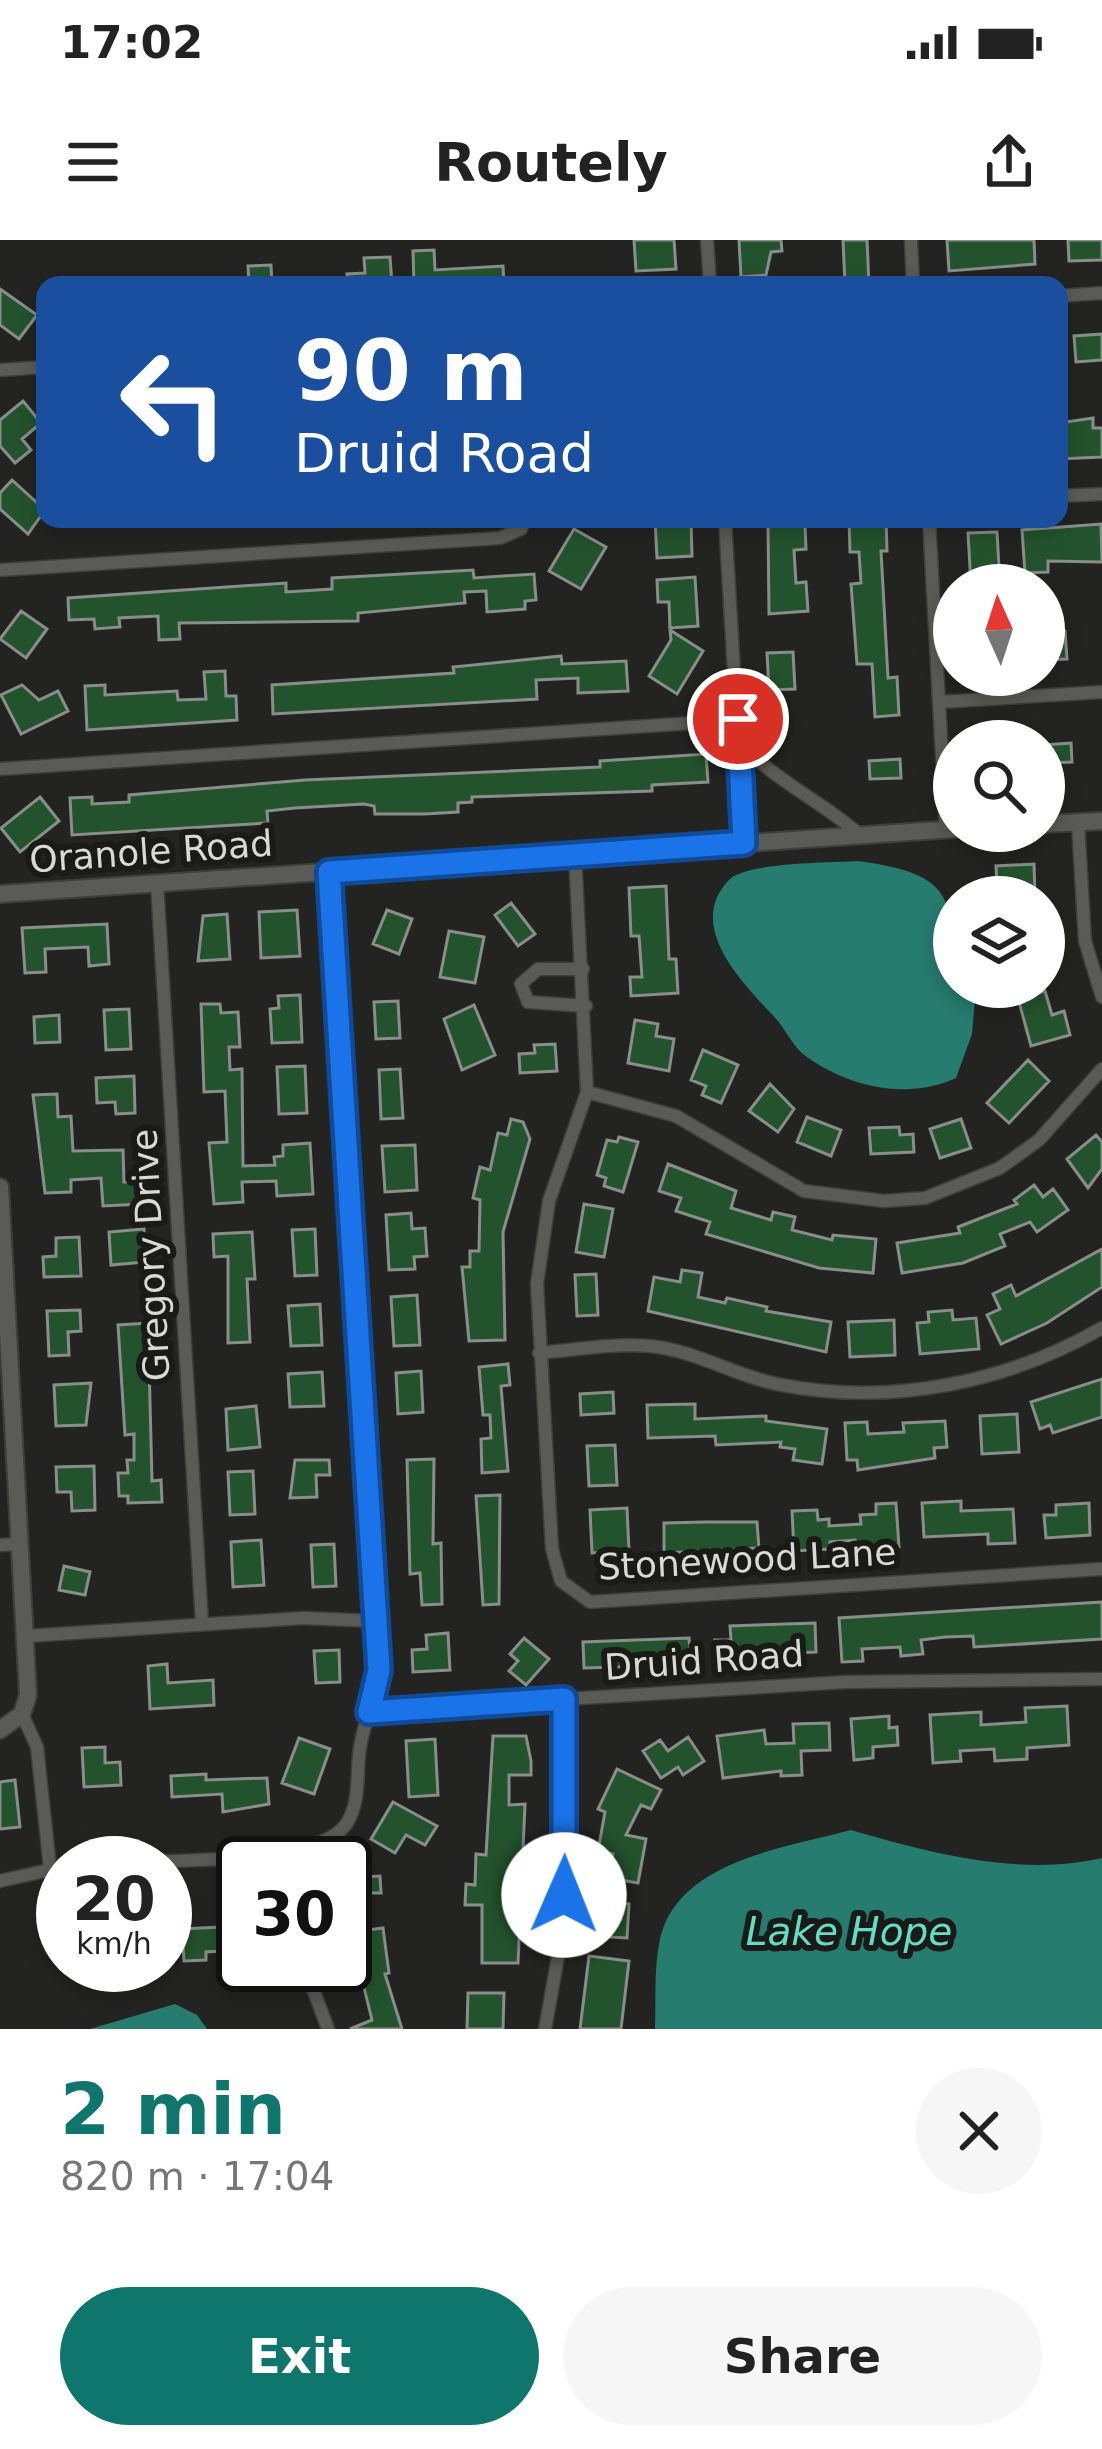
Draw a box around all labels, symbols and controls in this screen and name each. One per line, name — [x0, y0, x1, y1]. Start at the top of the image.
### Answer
text: 17:02 — [60, 16, 203, 69]
icon: menu — [60, 129, 126, 195]
icon: share — [976, 129, 1042, 195]
text: Routely — [434, 131, 668, 194]
text: 90 m — [294, 322, 528, 420]
icon: left — [96, 324, 252, 480]
text: Druid Road — [294, 422, 594, 485]
north arrow — [933, 564, 1065, 696]
map controls — [933, 564, 1065, 1008]
pin — [687, 668, 789, 770]
icon: arrive — [705, 686, 771, 752]
button: search — [933, 720, 1065, 852]
street label: Oranole Road — [28, 823, 274, 880]
button: layers — [933, 876, 1065, 1008]
street label: Gregory Drive — [123, 1128, 178, 1382]
street label: Stonewood Lane — [597, 1531, 897, 1588]
street label: Druid Road — [603, 1633, 805, 1688]
position arrow — [501, 1832, 627, 1958]
speed limit sign: 30 — [216, 1836, 372, 1992]
text: 20 — [72, 1864, 156, 1934]
water label: Lake Hope — [746, 1909, 952, 1954]
text: km/h — [76, 1926, 152, 1961]
text: 2 min — [60, 2067, 286, 2151]
button: close — [916, 2068, 1042, 2194]
text: 820 m · 17:04 — [60, 2154, 334, 2199]
button: Exit — [60, 2287, 539, 2425]
button: Share — [563, 2287, 1042, 2425]

